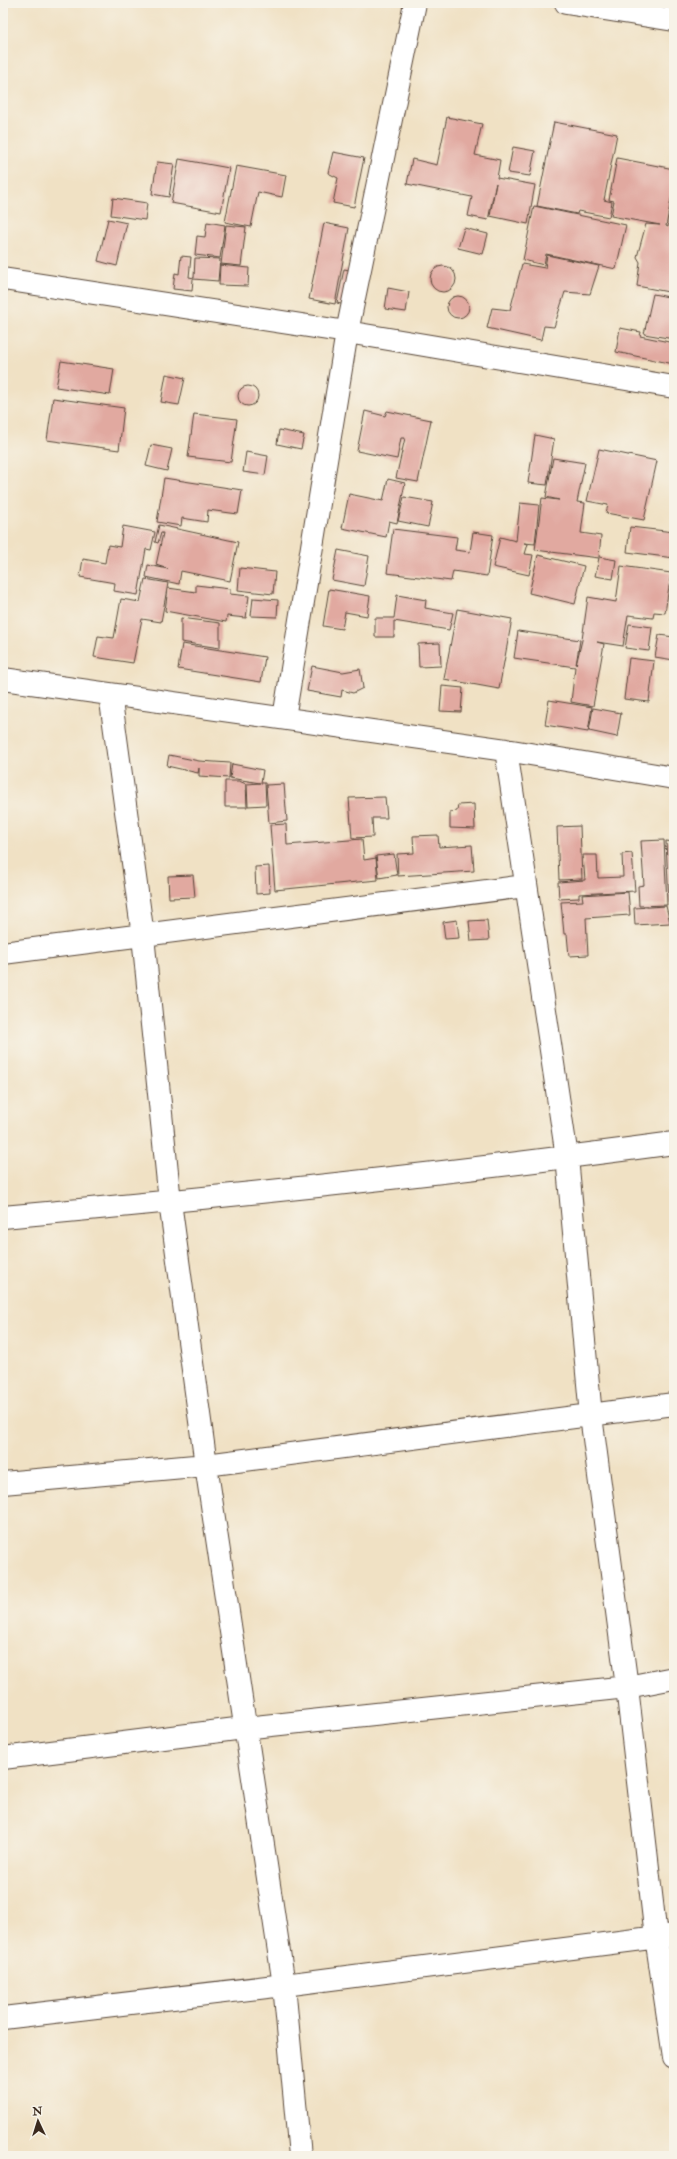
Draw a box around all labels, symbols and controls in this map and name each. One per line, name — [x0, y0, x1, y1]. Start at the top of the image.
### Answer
north arrow — [18, 2101, 58, 2141]
text: N — [31, 2105, 44, 2118]

